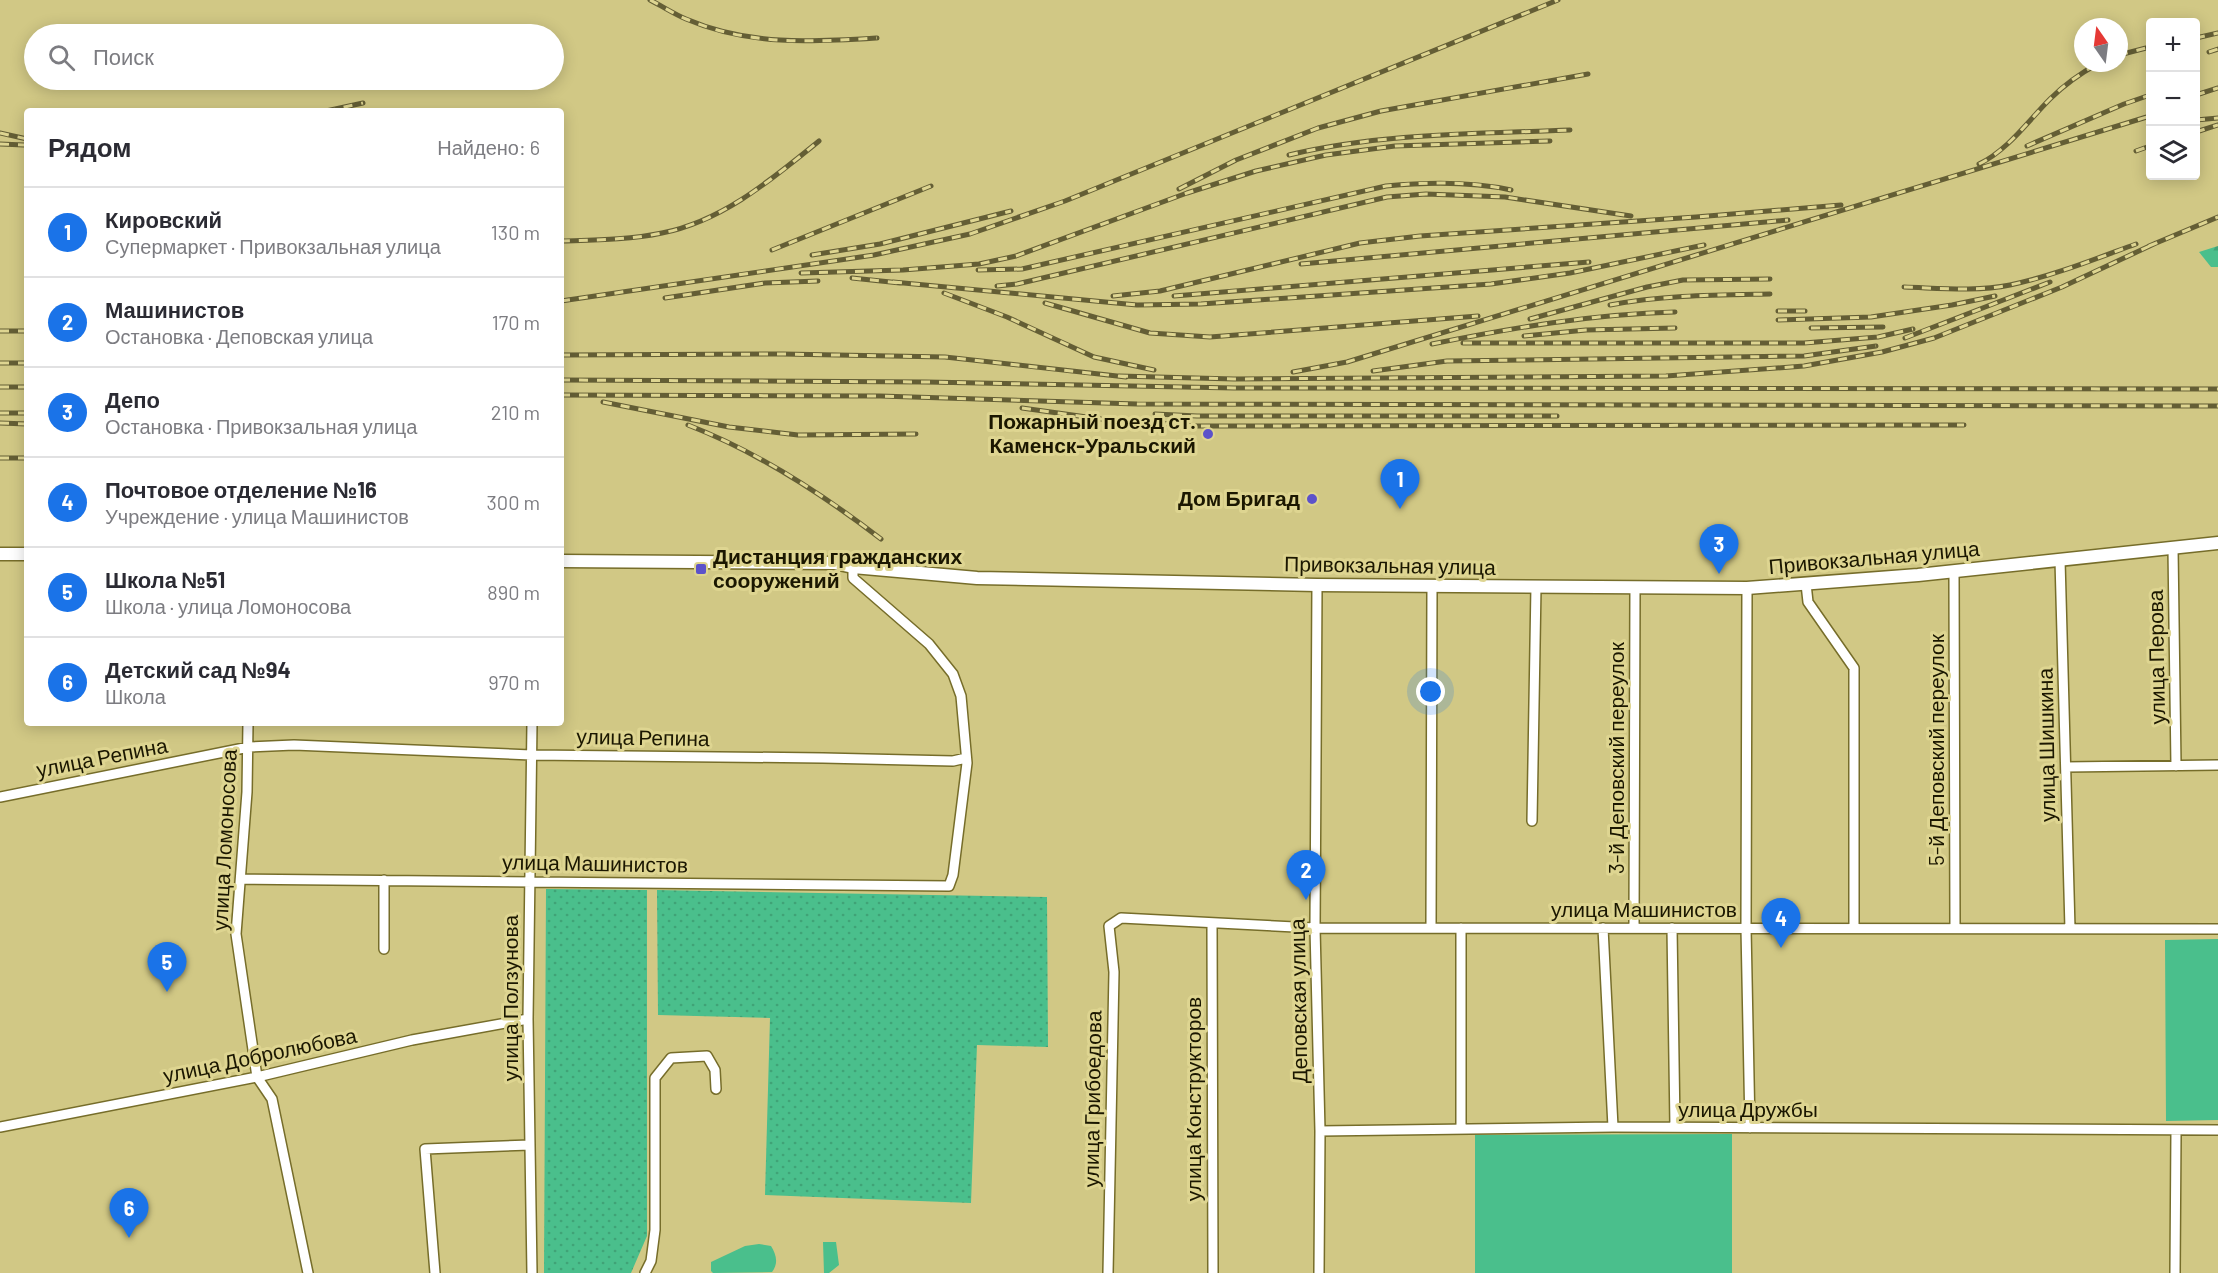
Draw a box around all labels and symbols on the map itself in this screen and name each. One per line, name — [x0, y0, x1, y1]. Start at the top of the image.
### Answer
north arrow — [2074, 18, 2128, 72]
place label: Пожарный поезд ст. Каменск-Уральский — [988, 408, 1196, 457]
marker: Пожарный поезд ст. Каменск-Уральский — [1201, 427, 1215, 441]
pin: 1 — [1380, 460, 1420, 509]
place label: Дом Бригад — [1178, 485, 1300, 510]
marker: Дом Бригад — [1305, 492, 1319, 506]
pin: 3 — [1700, 524, 1738, 574]
street label: Привокзальная улица — [1767, 535, 1981, 578]
place label: Дистанция гражданских сооружений — [713, 543, 962, 592]
street label: Привокзальная улица — [1284, 550, 1496, 579]
marker: Дистанция гражданских сооружений — [694, 562, 708, 576]
street label: улица Перова — [2142, 589, 2169, 725]
street label: 5-й Деповский переулок — [1923, 633, 1948, 866]
street label: 3-й Деповский переулок — [1603, 641, 1628, 874]
street label: улица Шишкина — [2032, 668, 2059, 822]
your location — [1416, 677, 1445, 706]
street label: улица Репина — [576, 723, 710, 750]
street label: улица Репина — [34, 732, 170, 781]
street label: улица Ломоносова — [206, 748, 241, 931]
street label: улица Машинистов — [502, 848, 688, 877]
pin: 2 — [1286, 850, 1326, 900]
street label: улица Машинистов — [1551, 896, 1737, 921]
pin: 4 — [1762, 898, 1800, 948]
street label: улица Ползунова — [497, 915, 522, 1081]
street label: Деповская улица — [1284, 918, 1311, 1084]
pin: 5 — [148, 942, 186, 992]
street label: улица Конструкторов — [1180, 997, 1205, 1201]
street label: улица Грибоедова — [1077, 1010, 1106, 1188]
street label: улица Добролюбова — [161, 1022, 359, 1087]
street label: улица Дружбы — [1678, 1096, 1818, 1121]
pin: 6 — [110, 1188, 148, 1238]

